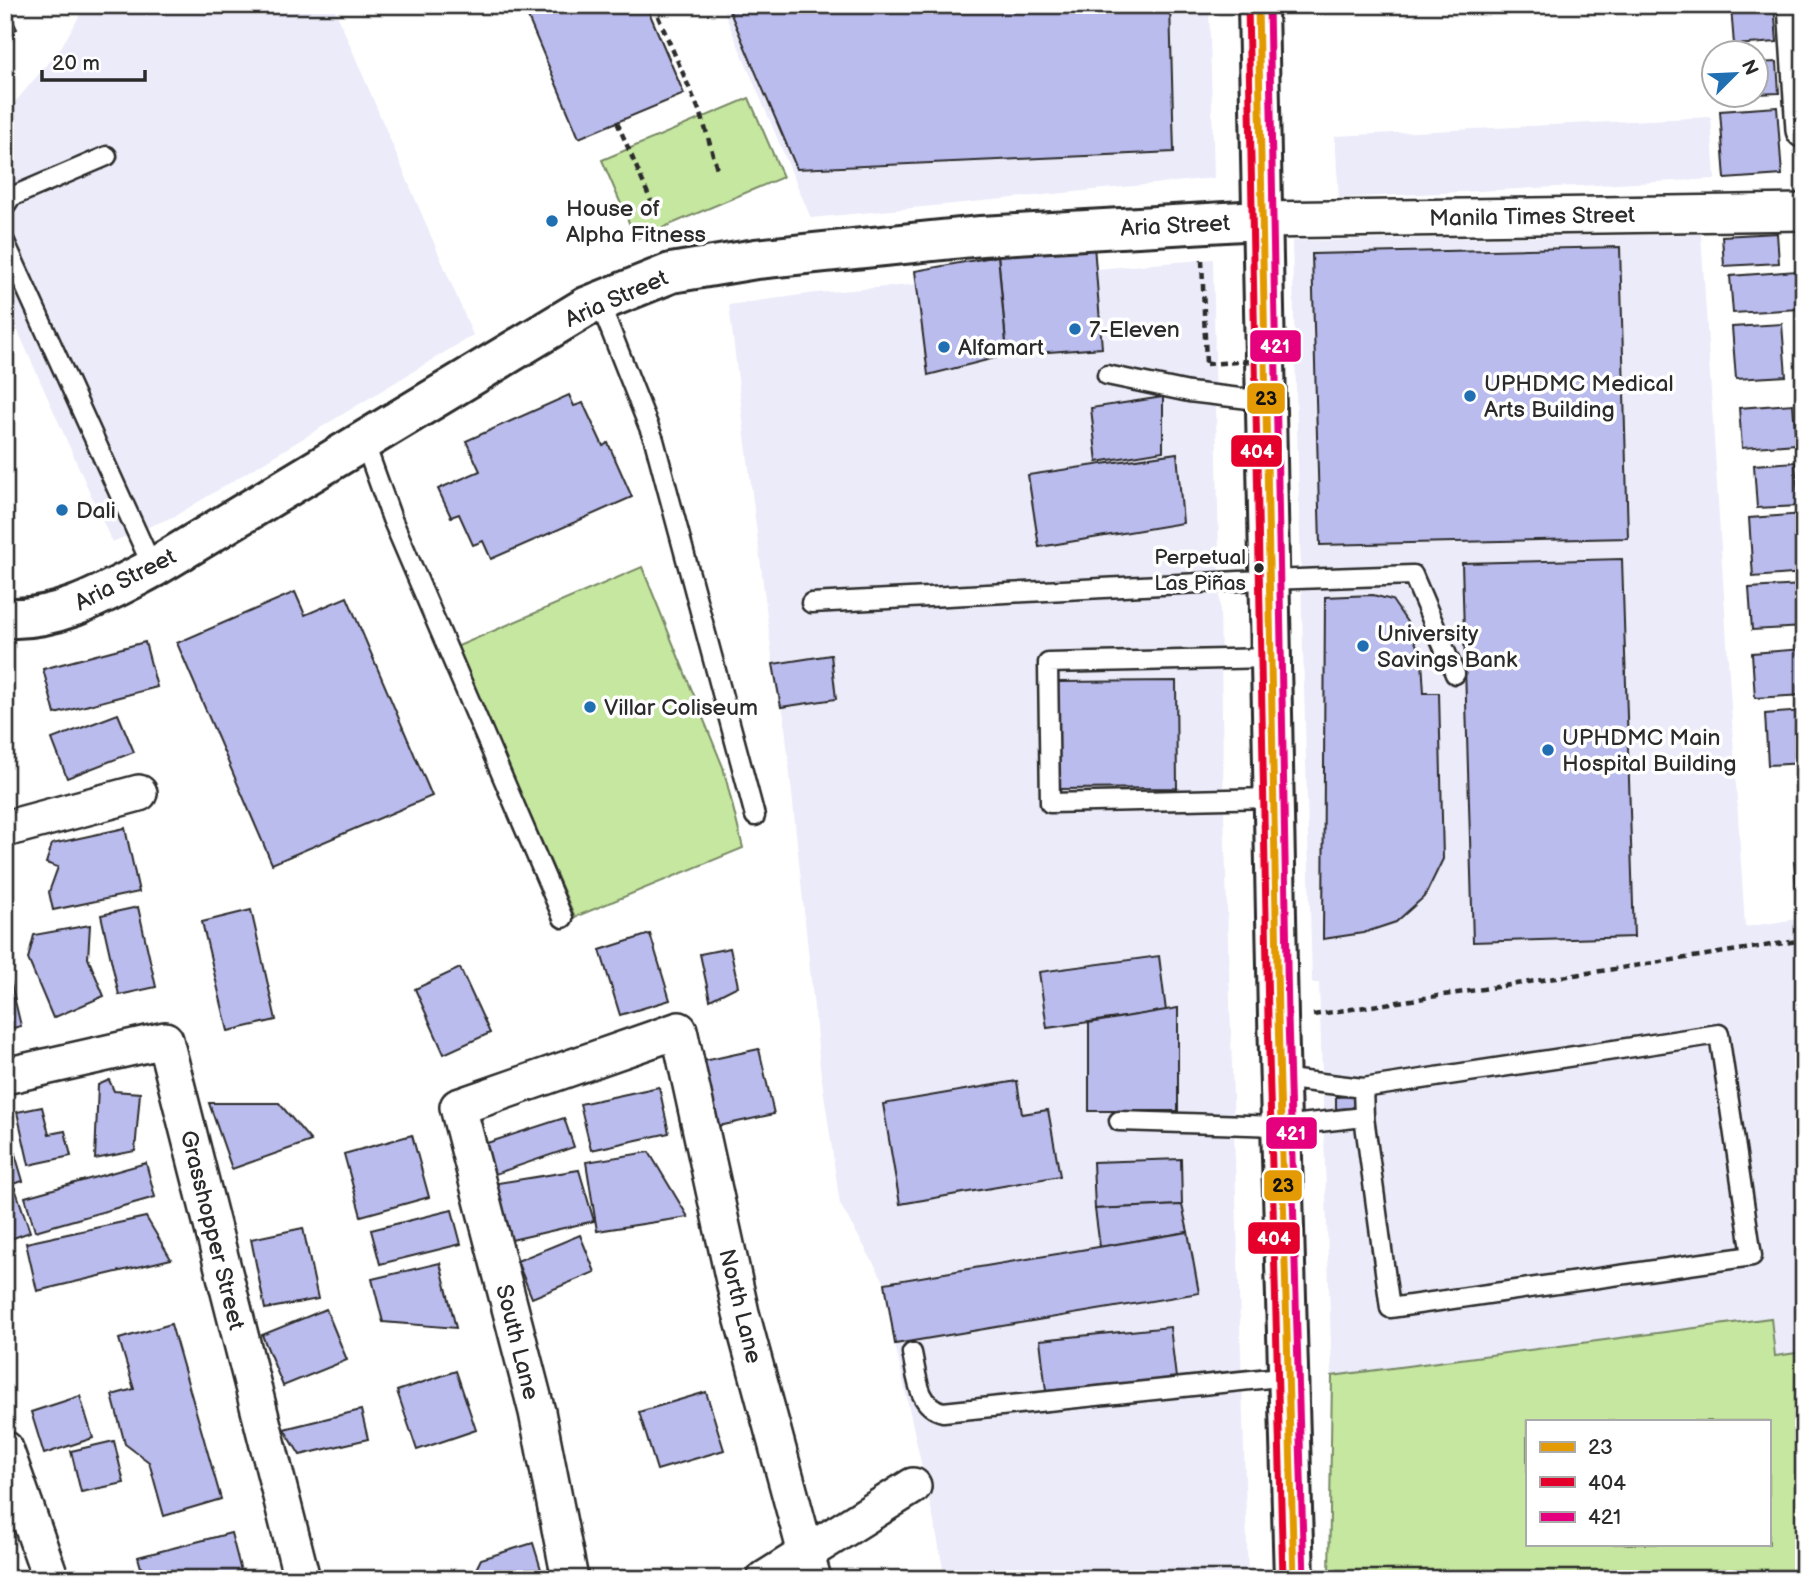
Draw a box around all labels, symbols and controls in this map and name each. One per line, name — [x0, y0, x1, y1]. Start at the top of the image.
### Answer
scale bar — [42, 38, 145, 82]
north arrow — [1700, 38, 1770, 108]
text: 20 m — [52, 51, 100, 76]
text: N — [1736, 56, 1763, 79]
place label: House of Alpha Fitness — [566, 195, 706, 249]
street label: Manila Times Street — [1429, 201, 1635, 233]
street label: Aria Street — [1120, 209, 1231, 243]
marker: House of Alpha Fitness — [544, 213, 560, 229]
street label: Aria Street — [561, 264, 672, 334]
place label: 7-Eleven — [1089, 316, 1180, 344]
marker: 7-Eleven — [1067, 321, 1083, 337]
line badge: 421 — [1249, 329, 1302, 363]
place label: Alfamart — [958, 334, 1044, 362]
text: 421 — [1260, 336, 1290, 359]
marker: Alfamart — [936, 339, 952, 355]
place label: UPHDMC Medical Arts Building — [1484, 370, 1674, 424]
line badge: 23 — [1246, 382, 1286, 415]
text: 23 — [1255, 388, 1277, 411]
marker: UPHDMC Medical Arts Building — [1462, 388, 1478, 404]
line badge: 404 — [1230, 434, 1283, 468]
text: 404 — [1240, 441, 1274, 464]
place label: Dali — [76, 497, 116, 525]
marker: Dali — [54, 502, 70, 518]
street label: Aria Street — [70, 543, 181, 617]
place label: Perpetual Las Piñas — [1154, 545, 1246, 596]
marker: Perpetual Las Piñas — [1252, 561, 1266, 575]
place label: University Savings Bank — [1377, 620, 1518, 674]
marker: University Savings Bank — [1355, 638, 1371, 654]
place label: Villar Coliseum — [604, 694, 758, 722]
marker: Villar Coliseum — [582, 699, 598, 715]
place label: UPHDMC Main Hospital Building — [1562, 724, 1736, 778]
marker: UPHDMC Main Hospital Building — [1540, 742, 1556, 758]
line badge: 421 — [1265, 1116, 1318, 1150]
text: 421 — [1276, 1123, 1306, 1146]
street label: Grasshopper Street — [174, 1128, 250, 1333]
line badge: 23 — [1263, 1169, 1303, 1202]
text: 23 — [1272, 1175, 1294, 1198]
line badge: 404 — [1247, 1221, 1301, 1255]
text: 404 — [1257, 1228, 1291, 1251]
street label: North Lane — [712, 1246, 768, 1366]
street label: South Lane — [489, 1282, 545, 1403]
legend — [1526, 1420, 1770, 1546]
text: 23 — [1588, 1435, 1613, 1460]
text: 404 — [1588, 1471, 1626, 1496]
text: 421 — [1588, 1505, 1621, 1530]

